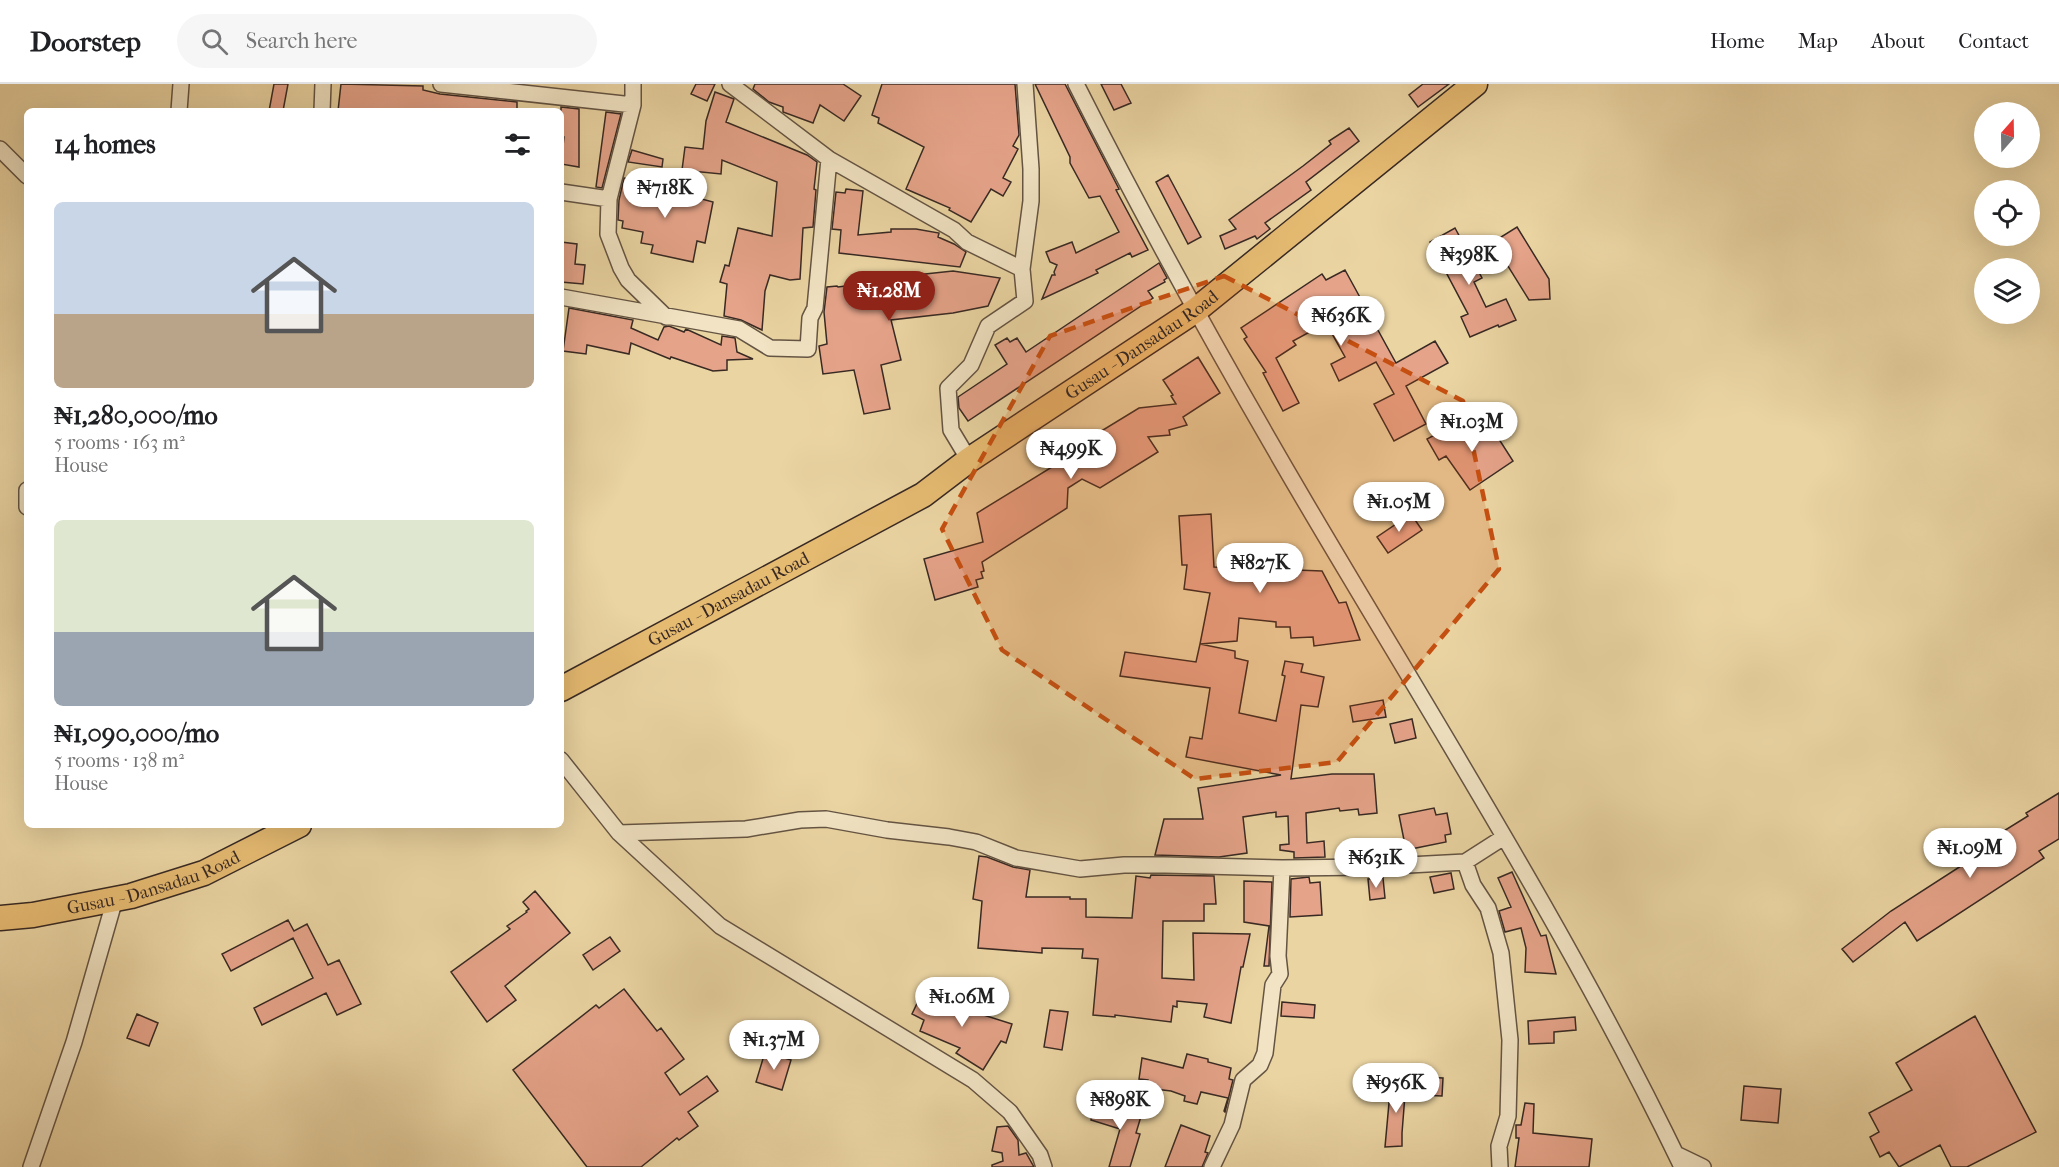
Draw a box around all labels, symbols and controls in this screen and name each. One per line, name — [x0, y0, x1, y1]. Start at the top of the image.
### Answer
search box — [177, 14, 597, 68]
text: Doorstep — [30, 25, 141, 58]
icon: search — [198, 25, 231, 58]
text: Search here — [246, 28, 357, 54]
text: Home — [1710, 29, 1765, 53]
text: Map — [1798, 29, 1838, 53]
text: About — [1871, 29, 1925, 53]
text: Contact — [1958, 29, 2029, 53]
north arrow — [1974, 102, 2040, 168]
map controls — [1974, 102, 2040, 324]
icon: filters — [501, 128, 534, 161]
text: 14 homes — [54, 129, 156, 160]
pin: ₦718K — [623, 168, 707, 219]
text: ₦718K — [637, 176, 693, 199]
button: locate — [1974, 180, 2040, 246]
pin: ₦398K — [1427, 235, 1511, 286]
icon: home — [240, 241, 348, 349]
text: ₦398K — [1440, 243, 1498, 266]
button: layers — [1974, 258, 2040, 324]
pin: ₦1.28M — [840, 271, 938, 322]
text: ₦1.28M — [857, 279, 921, 302]
street label: Gusau - Dansadau Road — [1061, 286, 1223, 404]
pin: ₦636K — [1299, 296, 1383, 347]
text: ₦636K — [1312, 304, 1370, 327]
text: ₦1,280,000/mo — [54, 400, 218, 431]
pin: ₦1.03M — [1423, 402, 1521, 453]
text: ₦1.03M — [1441, 410, 1503, 433]
pin: ₦499K — [1029, 429, 1113, 480]
text: 5 rooms · 163 m² — [54, 431, 185, 454]
text: ₦499K — [1040, 437, 1102, 460]
text: House — [54, 454, 108, 477]
pin: ₦1.05M — [1350, 482, 1448, 533]
text: ₦1.05M — [1367, 490, 1431, 513]
pin: ₦827K — [1218, 543, 1302, 594]
street label: Gusau - Dansadau Road — [644, 547, 813, 651]
text: ₦827K — [1231, 551, 1289, 574]
icon: home — [240, 559, 348, 667]
text: ₦1,090,000/mo — [54, 718, 219, 749]
text: 5 rooms · 138 m² — [54, 749, 184, 772]
text: House — [54, 772, 108, 795]
pin: ₦1.09M — [1921, 828, 2019, 879]
text: ₦1.09M — [1937, 836, 2003, 859]
pin: ₦631K — [1334, 838, 1418, 889]
street label: Gusau - Dansadau Road — [65, 846, 243, 919]
text: ₦631K — [1348, 846, 1404, 869]
pin: ₦1.06M — [913, 977, 1011, 1028]
text: ₦1.06M — [929, 985, 995, 1008]
pin: ₦1.37M — [725, 1020, 823, 1071]
text: ₦1.37M — [743, 1028, 805, 1051]
pin: ₦956K — [1354, 1063, 1438, 1114]
text: ₦956K — [1367, 1071, 1425, 1094]
pin: ₦898K — [1078, 1080, 1162, 1131]
text: ₦898K — [1090, 1088, 1150, 1111]

